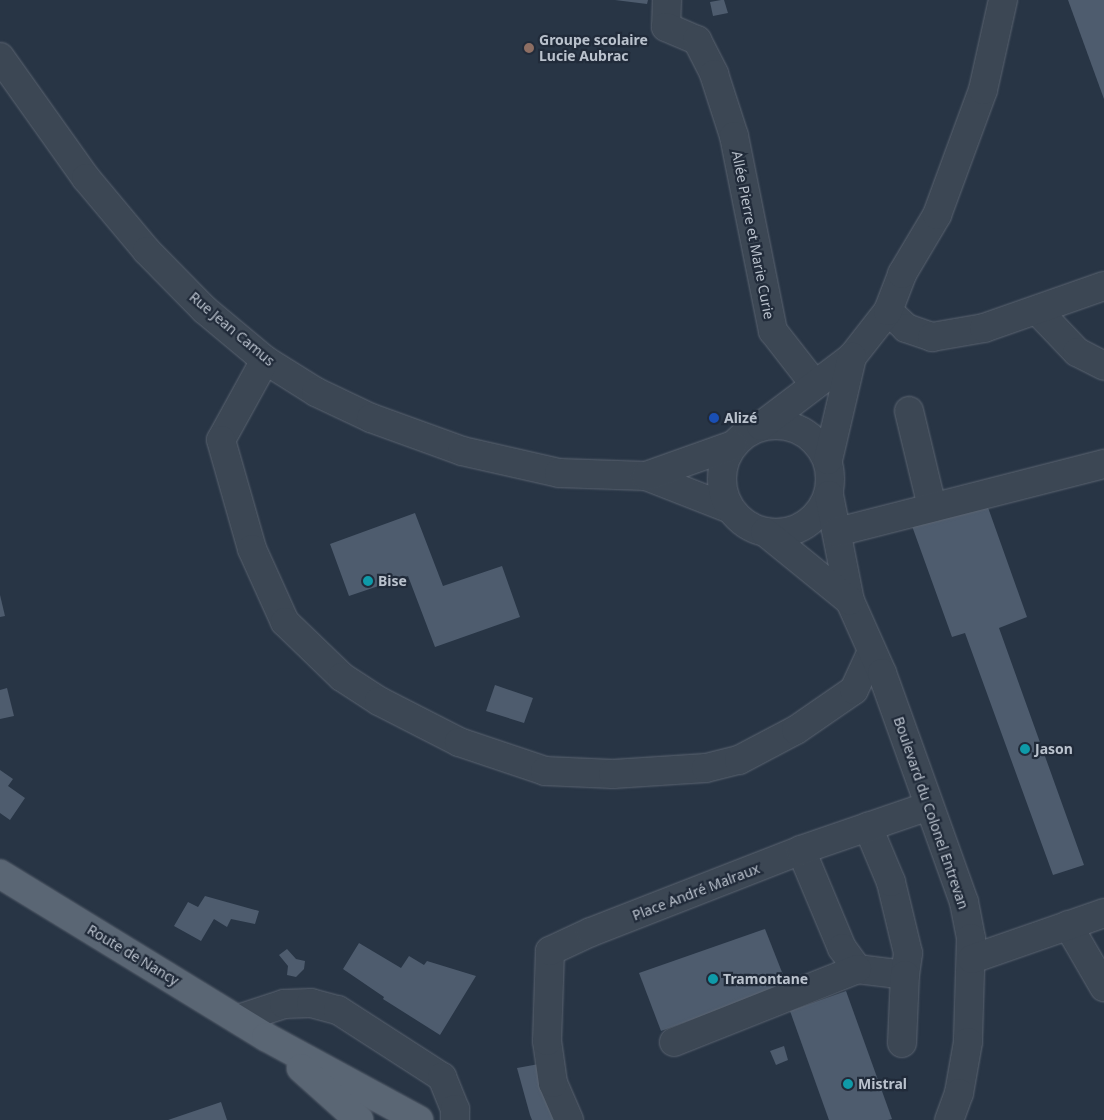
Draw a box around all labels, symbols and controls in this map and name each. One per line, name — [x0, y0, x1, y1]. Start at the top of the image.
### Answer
place label: Groupe scolaire Lucie Aubrac — [539, 32, 648, 64]
marker: Groupe scolaire Lucie Aubrac — [523, 42, 535, 54]
street label: Allée Pierre et Marie Curie — [728, 149, 778, 321]
street label: Rue Jean Camus — [186, 289, 278, 369]
place label: Alizé — [724, 410, 757, 426]
marker: Alizé — [708, 412, 720, 424]
place label: Bise — [378, 573, 407, 589]
marker: Bise — [362, 575, 374, 587]
street label: Boulevard du Colonel Entrevan — [890, 715, 972, 911]
place label: Jason — [1035, 741, 1073, 757]
marker: Jason — [1019, 743, 1031, 755]
street label: Place André Malraux — [630, 860, 762, 924]
street label: Route de Nancy — [84, 921, 182, 989]
place label: Tramontane — [723, 971, 808, 987]
marker: Tramontane — [707, 973, 719, 985]
place label: Mistral — [858, 1076, 907, 1092]
marker: Mistral — [842, 1078, 854, 1090]

